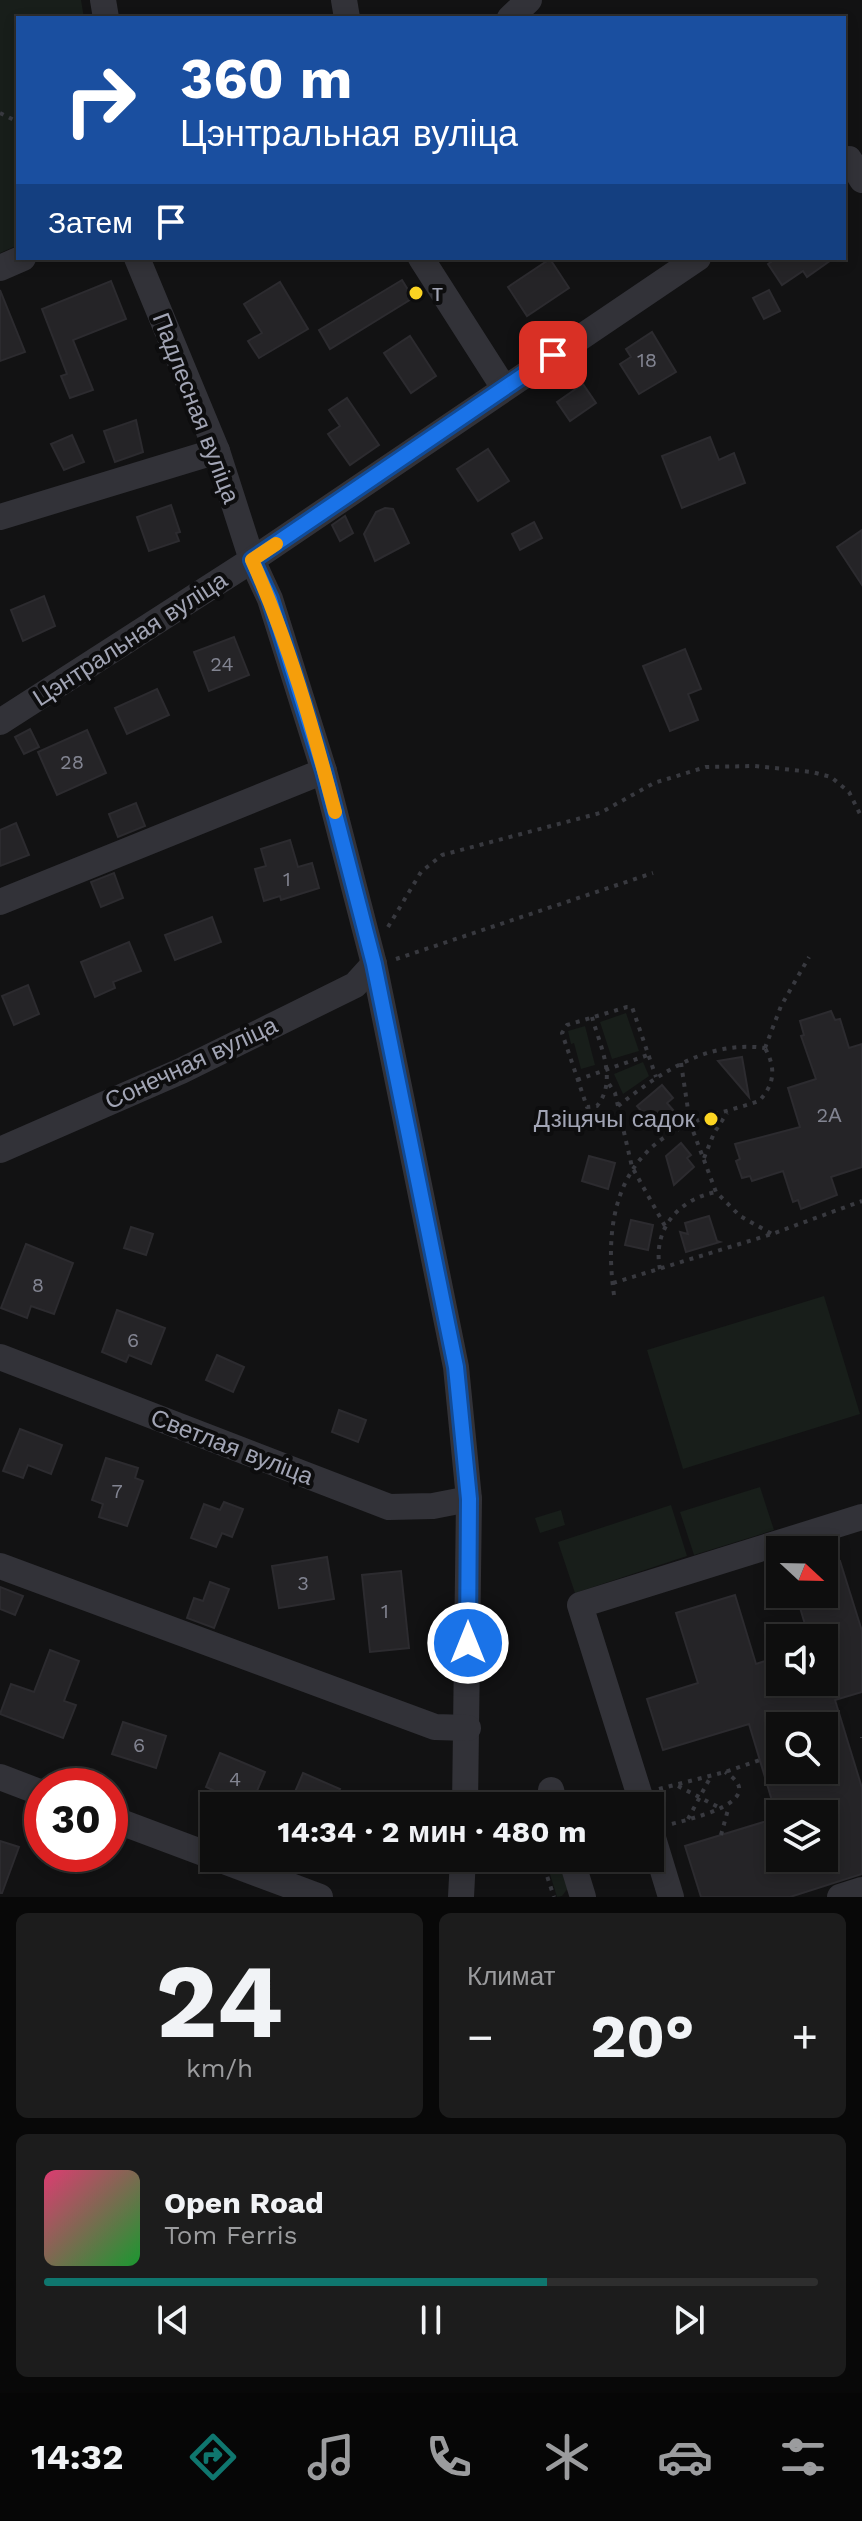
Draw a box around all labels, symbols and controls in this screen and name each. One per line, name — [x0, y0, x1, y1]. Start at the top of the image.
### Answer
text: 360 m — [180, 46, 352, 112]
icon: right — [48, 48, 152, 152]
text: Цэнтральная вуліца — [180, 113, 518, 155]
icon: arrive — [149, 200, 193, 244]
text: Затем — [48, 205, 133, 240]
place label: т — [432, 279, 443, 307]
marker: т — [407, 284, 425, 302]
street label: Падлесная вуліца — [147, 309, 245, 508]
pin — [519, 321, 587, 389]
icon: arrive — [531, 333, 575, 377]
house number: 18 — [637, 348, 657, 372]
street label: Цэнтральная вуліца — [28, 566, 233, 712]
house number: 24 — [210, 652, 234, 676]
house number: 28 — [60, 750, 84, 774]
house number: 1 — [283, 867, 291, 891]
street label: Сонечная вуліца — [100, 1011, 282, 1115]
house number: 2А — [817, 1103, 842, 1127]
place label: Дзіцячы садок — [534, 1105, 695, 1133]
marker: Дзіцячы садок — [702, 1110, 720, 1128]
house number: 8 — [32, 1273, 44, 1297]
house number: 6 — [127, 1328, 139, 1352]
street label: Светлая вуліца — [147, 1403, 318, 1491]
house number: 7 — [111, 1479, 123, 1503]
north arrow — [766, 1536, 838, 1608]
map controls — [766, 1536, 838, 1872]
house number: 3 — [297, 1571, 309, 1595]
house number: 1 — [381, 1599, 389, 1623]
position arrow — [426, 1601, 510, 1685]
button: sound — [766, 1624, 838, 1696]
button: search — [766, 1712, 838, 1784]
house number: 6 — [133, 1733, 145, 1757]
house number: 4 — [229, 1767, 241, 1791]
speed limit sign: 30 — [24, 1768, 128, 1872]
button: layers — [766, 1800, 838, 1872]
text: 14:34 · 2 мин · 480 m — [278, 1814, 586, 1849]
text: 24 — [156, 1940, 283, 2062]
text: Климат — [467, 1961, 556, 1991]
text: 20° — [590, 2001, 695, 2072]
text: − — [467, 2011, 494, 2063]
text: + — [791, 2011, 818, 2063]
text: km/h — [186, 2053, 253, 2083]
text: Open Road — [164, 2185, 324, 2220]
text: Tom Ferris — [164, 2220, 297, 2250]
icon: previous — [151, 2298, 195, 2342]
icon: pause — [409, 2298, 453, 2342]
icon: next — [667, 2298, 711, 2342]
icon: directions — [185, 2429, 241, 2485]
icon: music — [303, 2429, 359, 2485]
icon: phone — [421, 2429, 477, 2485]
icon: climate — [539, 2429, 595, 2485]
icon: car — [657, 2429, 713, 2485]
icon: filters — [775, 2429, 831, 2485]
text: 14:32 — [31, 2436, 123, 2478]

